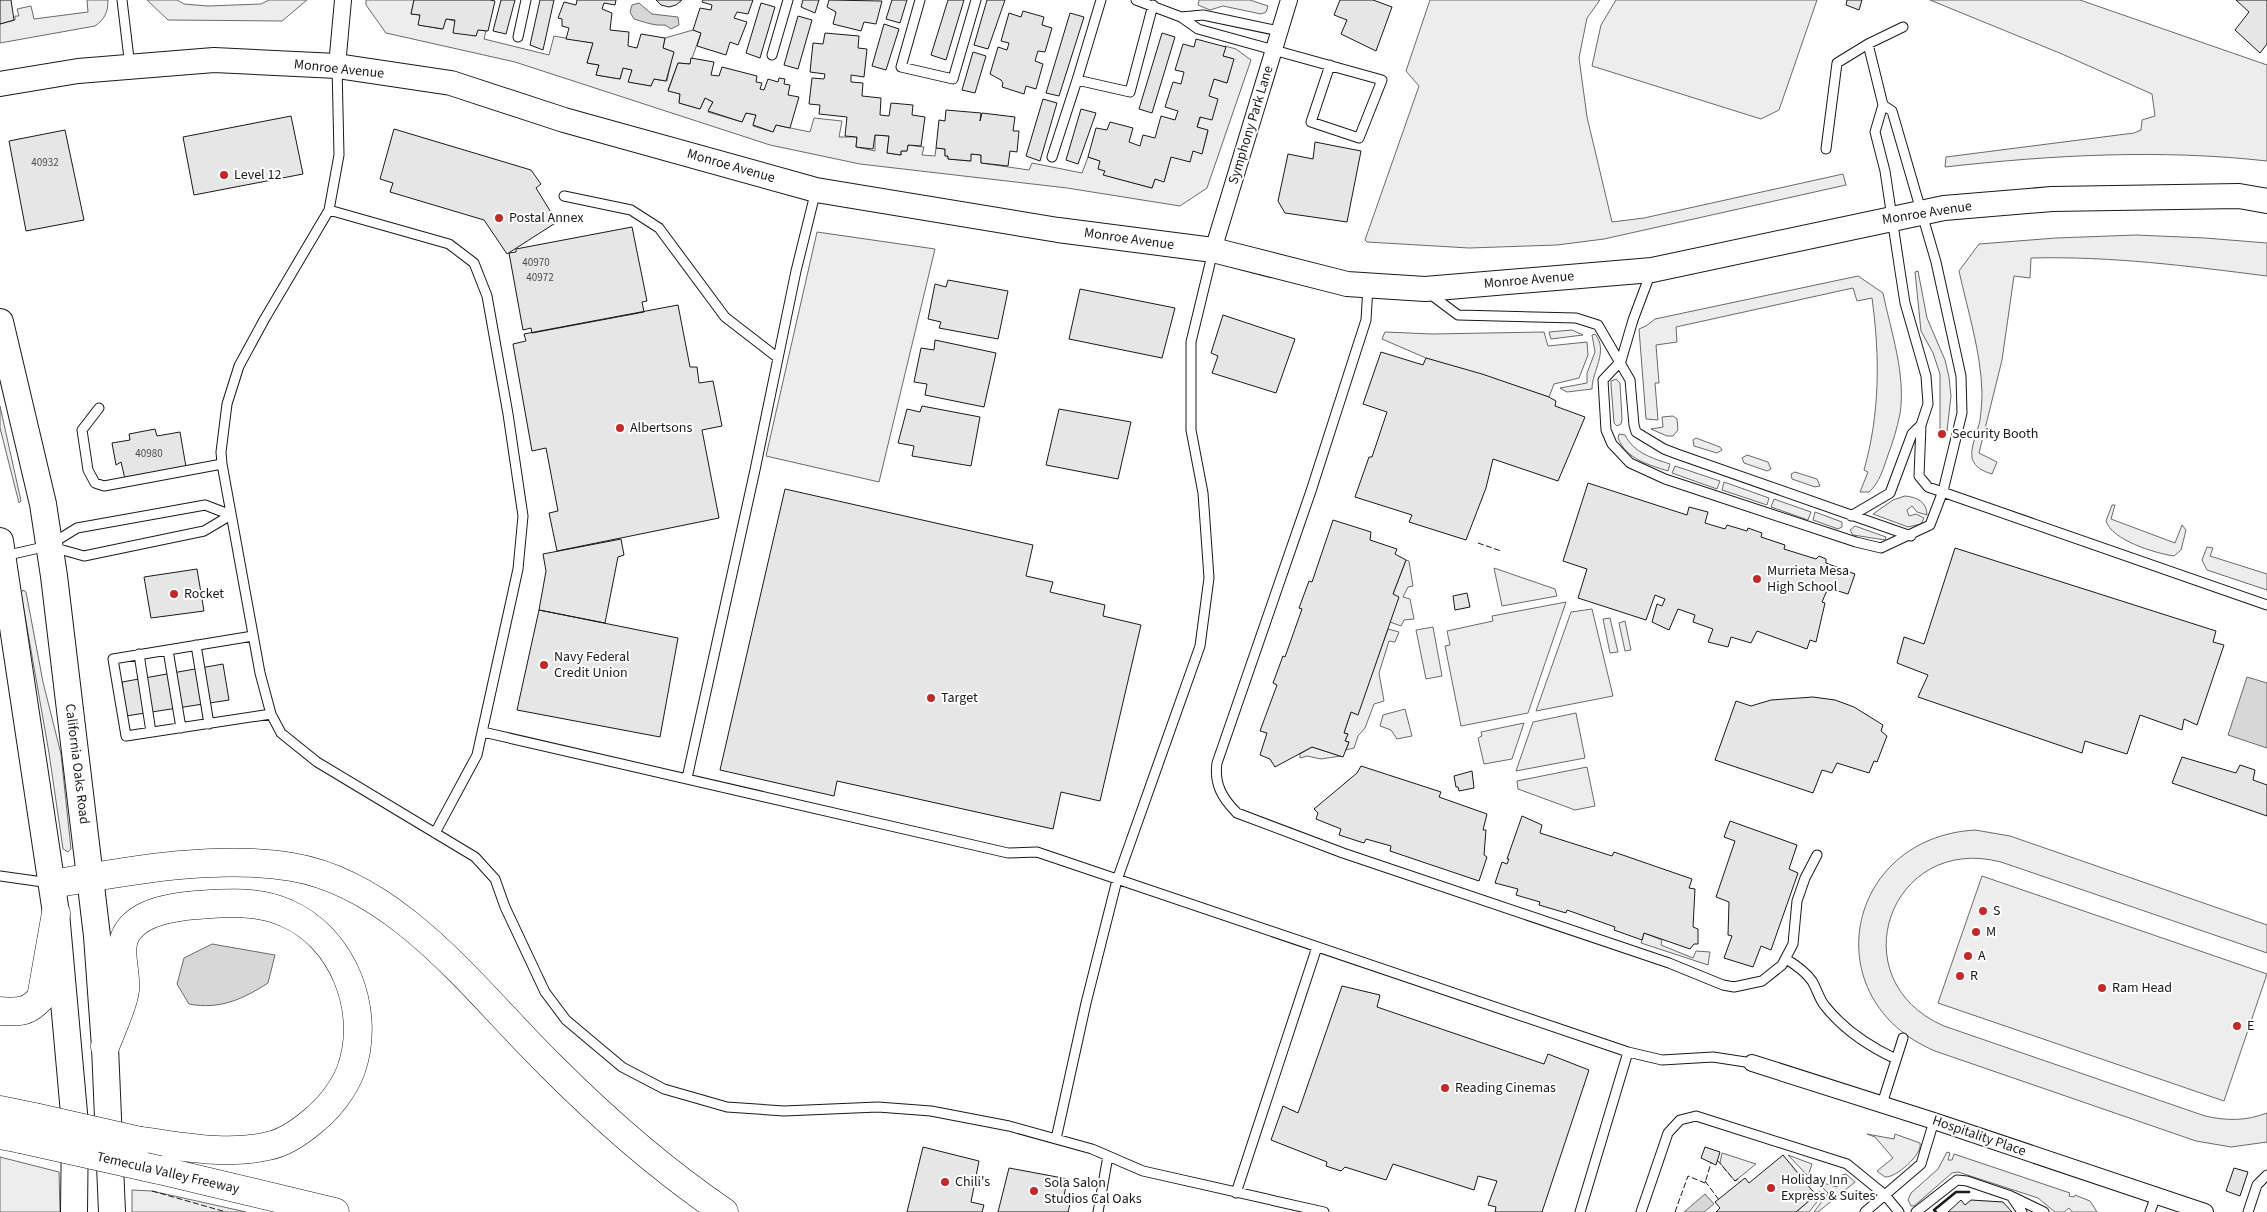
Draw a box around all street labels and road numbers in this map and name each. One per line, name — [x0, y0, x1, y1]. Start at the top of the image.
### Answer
street label: Monroe Avenue — [293, 54, 385, 84]
street label: Symphony Park Lane — [1223, 63, 1279, 187]
street label: Monroe Avenue — [685, 144, 777, 188]
street label: Monroe Avenue — [1881, 196, 1973, 230]
street label: Monroe Avenue — [1083, 223, 1175, 255]
street label: Monroe Avenue — [1483, 266, 1575, 294]
street label: California Oaks Road — [60, 703, 94, 825]
street label: Hospitality Place — [1929, 1111, 2029, 1161]
street label: Temecula Valley Freeway — [95, 1147, 242, 1199]

